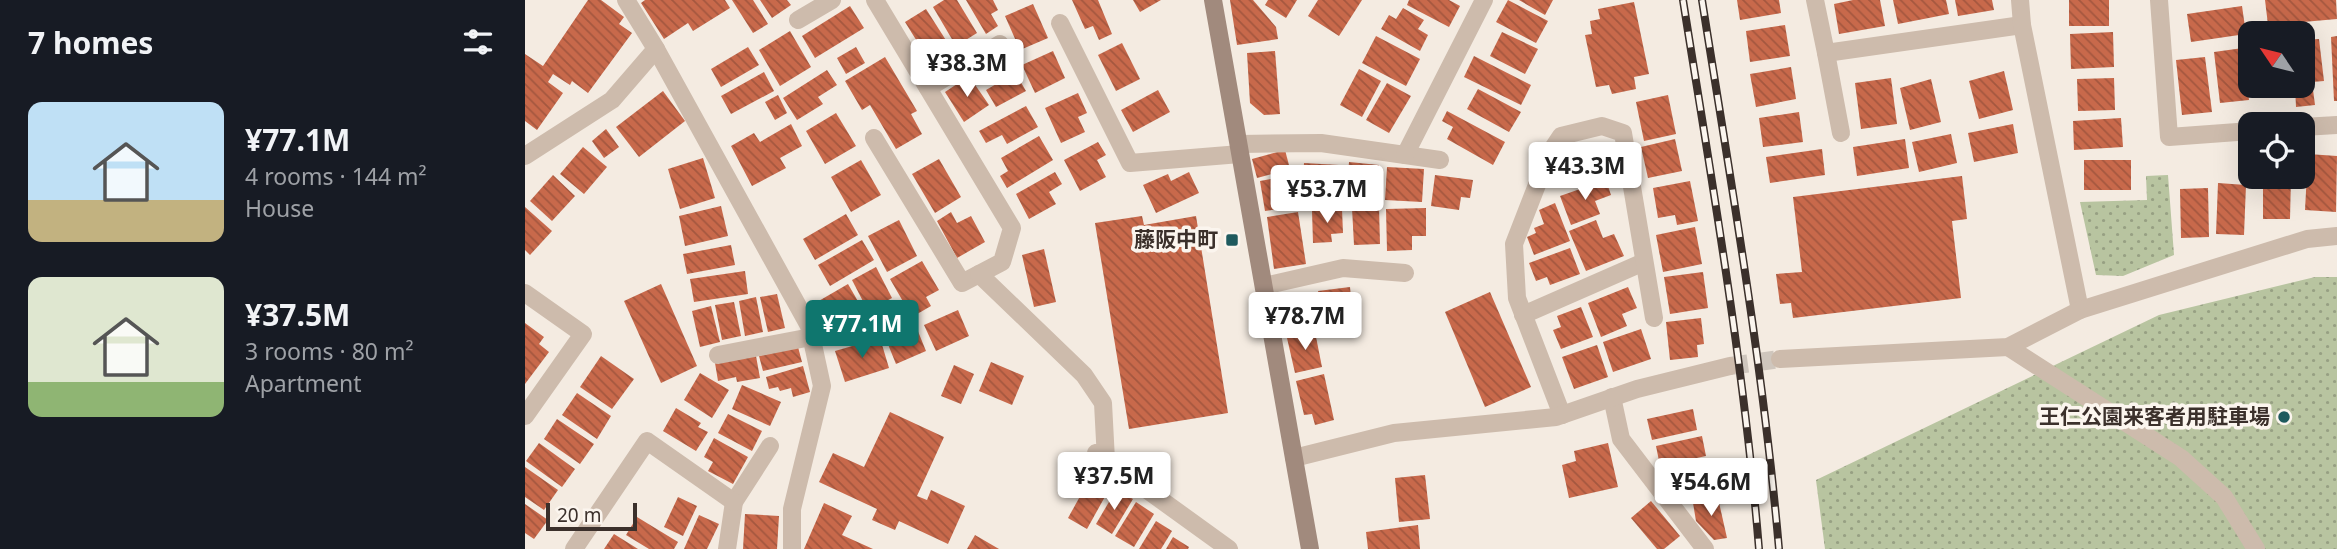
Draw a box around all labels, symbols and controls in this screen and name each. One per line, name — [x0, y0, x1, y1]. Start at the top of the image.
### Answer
north arrow — [2238, 21, 2315, 98]
map controls — [2238, 21, 2315, 189]
text: 7 homes — [28, 22, 153, 63]
icon: filters — [459, 23, 497, 61]
pin: ¥38.3M — [910, 40, 1024, 99]
text: ¥38.3M — [927, 46, 1007, 78]
button: locate — [2238, 112, 2315, 189]
text: ¥77.1M — [245, 119, 350, 160]
icon: home — [84, 130, 168, 214]
pin: ¥43.3M — [1528, 142, 1642, 202]
text: ¥43.3M — [1545, 149, 1625, 181]
text: 4 rooms · 144 m² — [245, 160, 427, 192]
pin: ¥53.7M — [1270, 166, 1384, 225]
text: ¥53.7M — [1287, 172, 1367, 204]
text: House — [245, 192, 314, 224]
place label: 藤阪中町 — [1134, 225, 1218, 253]
marker: 藤阪中町 — [1224, 232, 1240, 248]
pin: ¥78.7M — [1248, 292, 1362, 352]
text: ¥37.5M — [245, 294, 350, 335]
text: ¥78.7M — [1265, 299, 1345, 331]
pin: ¥77.1M — [805, 300, 919, 360]
icon: home — [84, 305, 168, 389]
text: ¥77.1M — [822, 307, 902, 339]
text: 3 rooms · 80 m² — [245, 335, 414, 367]
text: Apartment — [245, 367, 362, 399]
place label: 王仁公園来客者用駐車場 — [2039, 402, 2270, 430]
marker: 王仁公園来客者用駐車場 — [2276, 409, 2292, 425]
pin: ¥37.5M — [1057, 452, 1171, 512]
pin: ¥54.6M — [1654, 458, 1768, 518]
text: ¥37.5M — [1074, 459, 1154, 491]
text: ¥54.6M — [1671, 465, 1751, 497]
scale bar — [546, 500, 637, 532]
text: 20 m — [557, 502, 601, 528]

